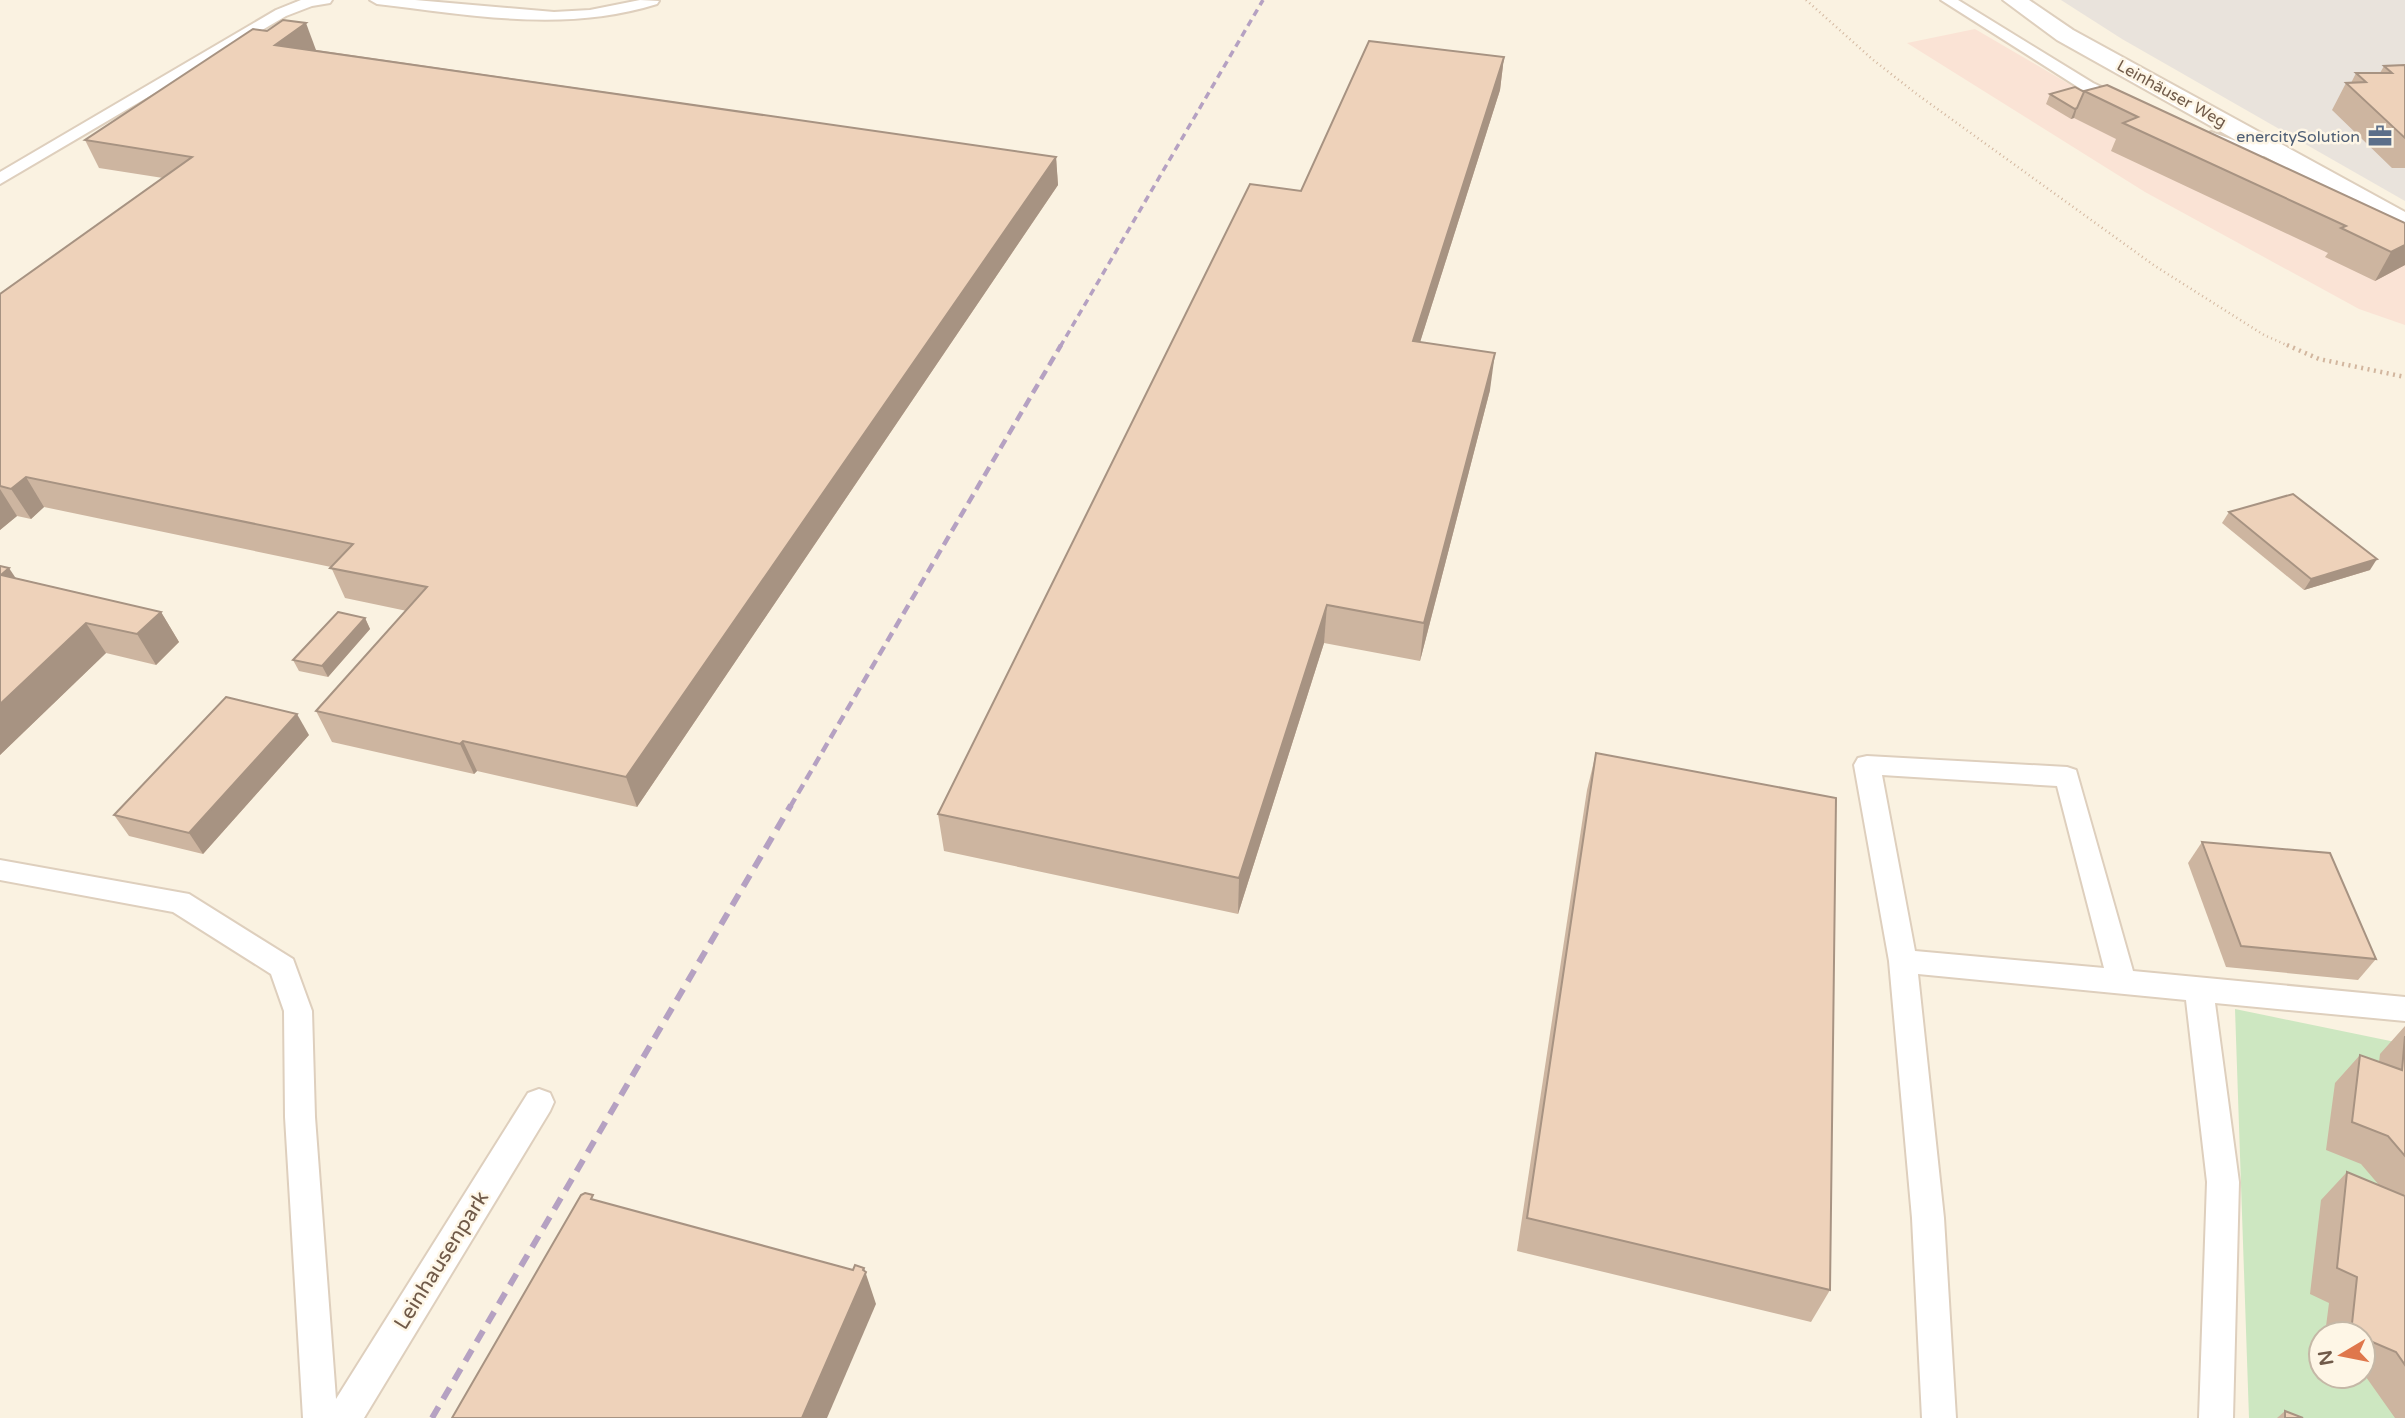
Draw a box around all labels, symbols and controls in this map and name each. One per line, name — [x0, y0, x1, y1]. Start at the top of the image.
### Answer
street label: Leinhäuser Weg — [2113, 56, 2230, 132]
office icon: enercitySolution — [2366, 122, 2394, 150]
place label: enercitySolution — [2236, 127, 2360, 147]
street label: Leinhausenpark — [389, 1186, 494, 1334]
north arrow — [2307, 1320, 2377, 1390]
text: N — [2314, 1348, 2338, 1367]

